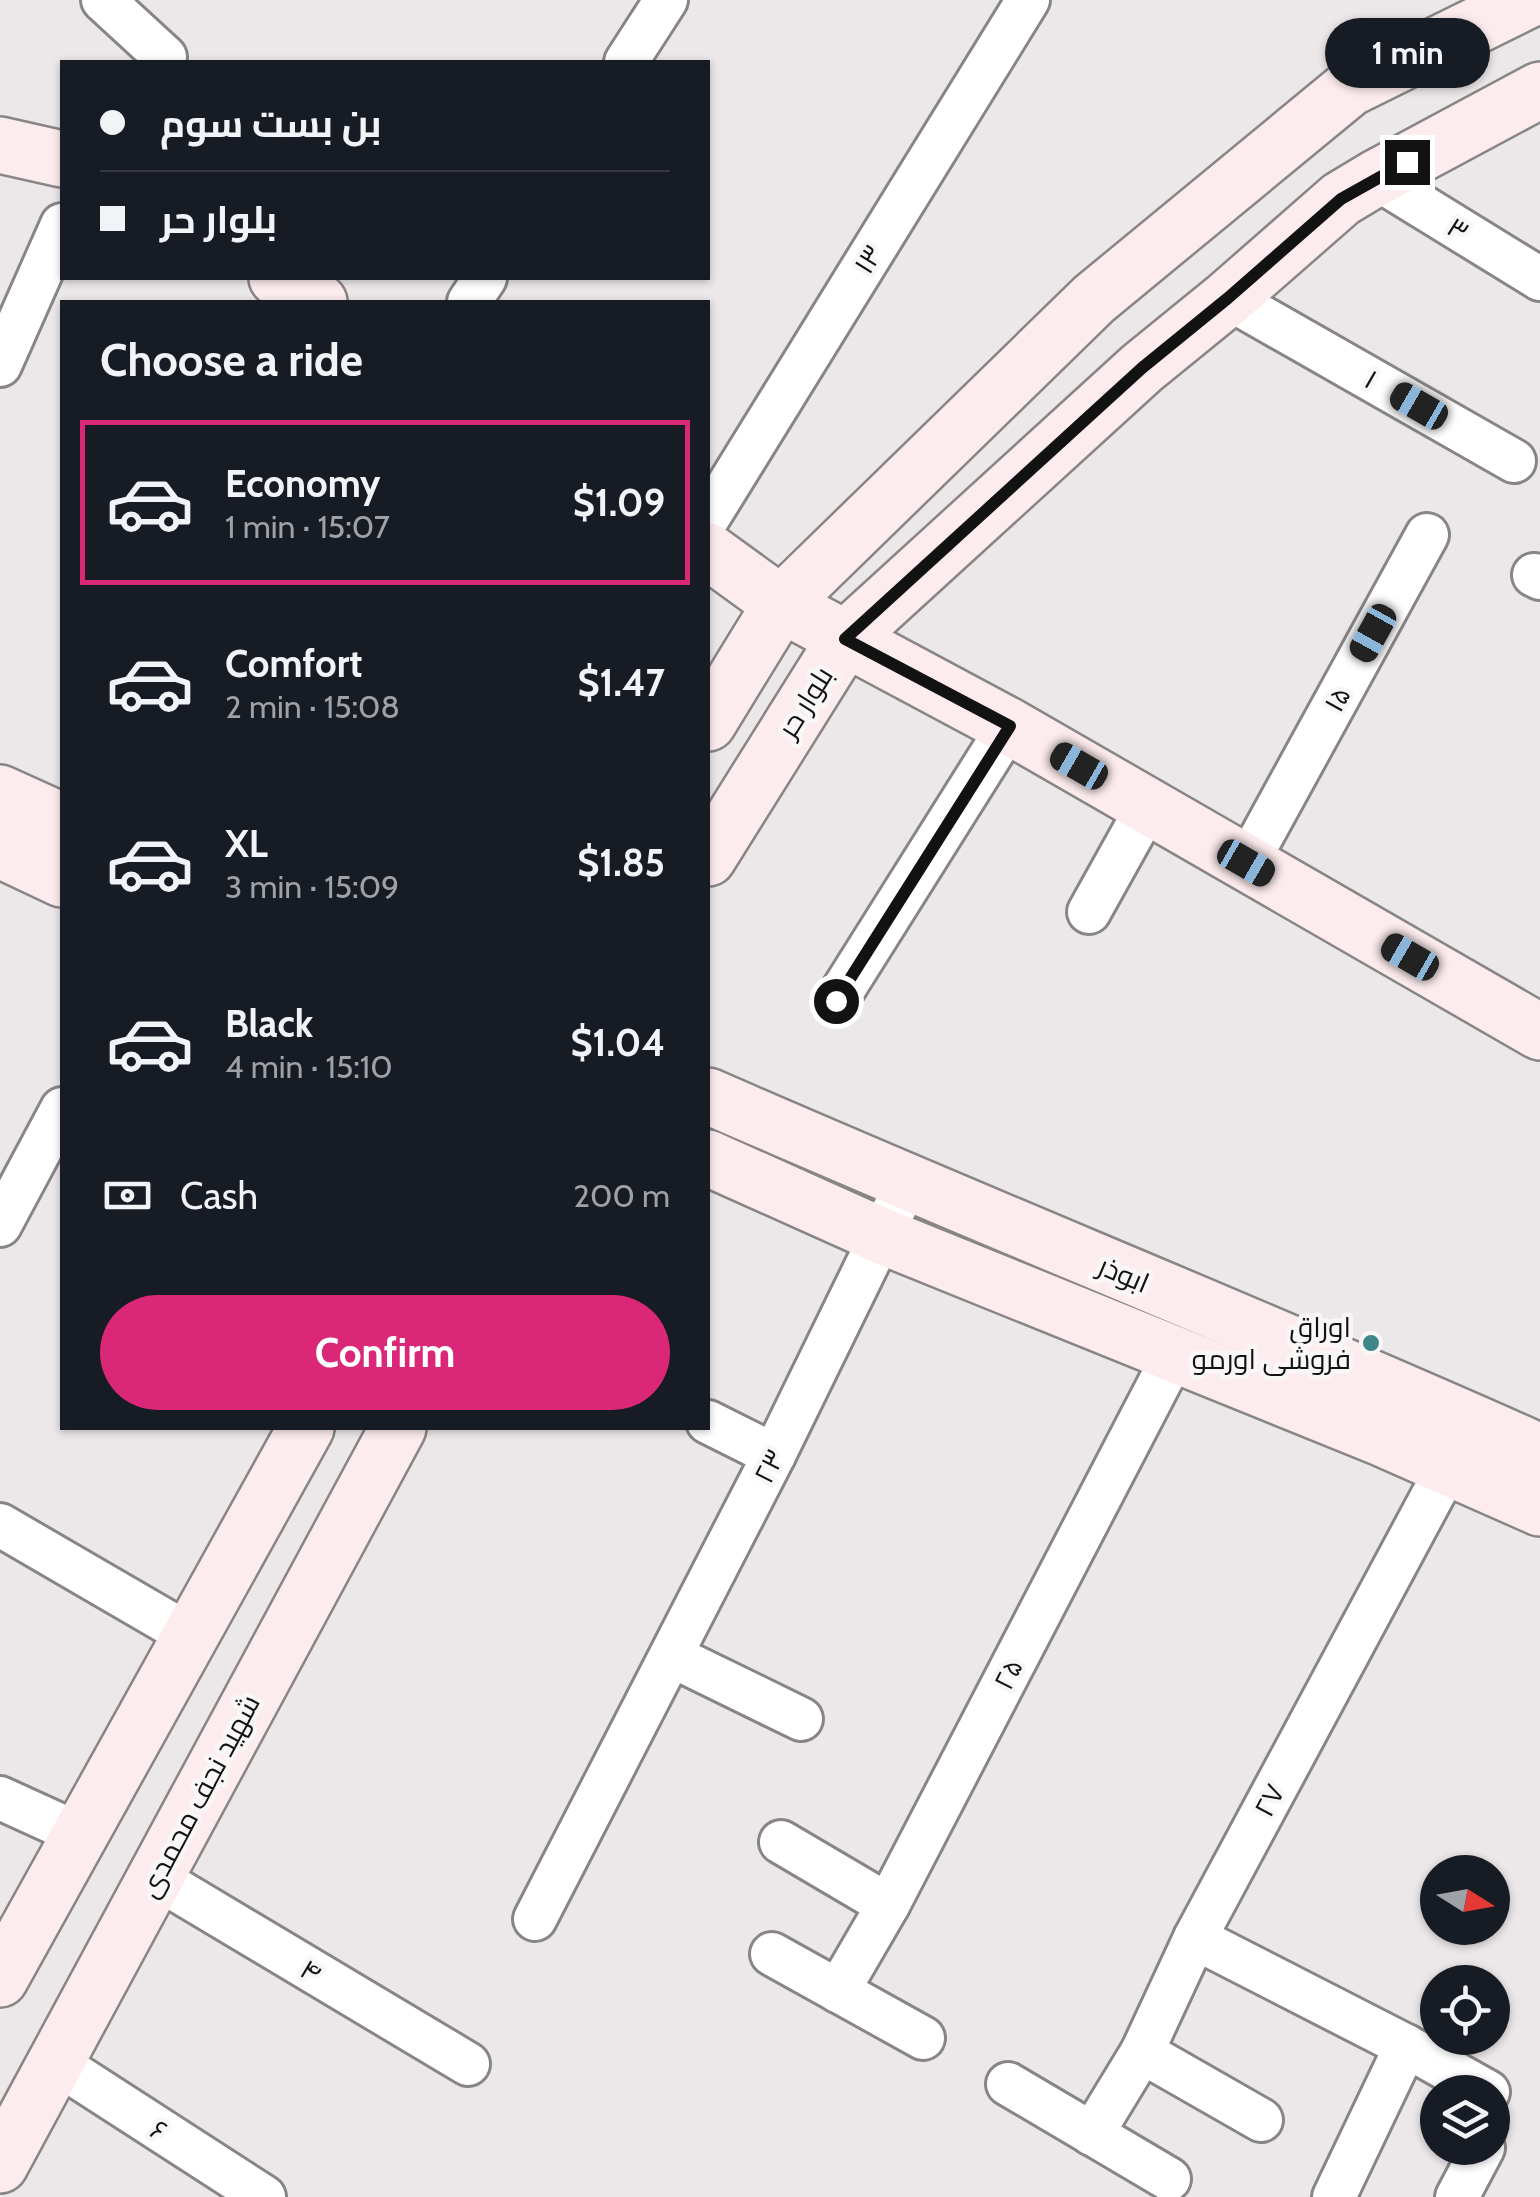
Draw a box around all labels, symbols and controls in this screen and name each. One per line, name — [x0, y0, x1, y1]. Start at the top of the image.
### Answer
callout: 1 min — [1324, 17, 1490, 87]
text: 1 min — [1371, 33, 1444, 72]
text: بن بست سوم — [160, 100, 382, 147]
route end — [1385, 140, 1430, 185]
text: بلوار حر — [160, 196, 277, 243]
street label: ۳ — [1441, 210, 1475, 248]
street label: ۱۳ — [846, 238, 890, 280]
text: Choose a ride — [100, 333, 363, 387]
street label: ۱ — [1359, 362, 1383, 396]
car — [1386, 378, 1452, 434]
icon: car — [105, 458, 195, 548]
text: Economy — [225, 460, 380, 507]
text: $1.09 — [573, 479, 665, 526]
text: 1 min · 15:07 — [225, 507, 390, 546]
car — [1345, 599, 1401, 667]
icon: car — [105, 638, 195, 728]
text: Comfort — [225, 640, 362, 687]
text: $1.47 — [578, 659, 665, 706]
street label: بلوار حر — [769, 660, 840, 746]
street label: ۱۵ — [1316, 680, 1358, 718]
text: 2 min · 15:08 — [225, 687, 400, 726]
car — [1046, 738, 1112, 794]
icon: car — [105, 818, 195, 908]
text: XL — [225, 820, 268, 867]
car — [1213, 835, 1279, 891]
text: $1.85 — [577, 839, 665, 886]
text: 3 min · 15:09 — [225, 867, 399, 906]
car — [1377, 929, 1443, 985]
route start — [814, 979, 859, 1024]
icon: car — [105, 998, 195, 1088]
text: Black — [225, 1000, 313, 1047]
text: $1.04 — [570, 1019, 665, 1066]
text: 4 min · 15:10 — [225, 1047, 393, 1086]
icon: cash — [100, 1168, 155, 1223]
text: Cash — [180, 1172, 258, 1219]
text: 200 m — [573, 1176, 670, 1215]
street label: ابوذر — [1092, 1247, 1155, 1300]
button: Confirm — [100, 1295, 670, 1410]
place label: اوراق فروشی اورمو — [1192, 1310, 1351, 1376]
marker: اوراق فروشی اورمو — [1360, 1332, 1382, 1354]
street label: ۲۳ — [746, 1443, 792, 1489]
street label: ۲۵ — [986, 1653, 1030, 1695]
street label: شهید نجف محمدی — [131, 1689, 267, 1903]
street label: ۲۷ — [1246, 1778, 1292, 1822]
north arrow — [1420, 1855, 1510, 1945]
map controls — [1420, 1855, 1510, 2165]
street label: ۴ — [294, 1952, 328, 1990]
button: locate — [1420, 1965, 1510, 2055]
button: layers — [1420, 2075, 1510, 2165]
street label: ۶ — [144, 2112, 174, 2148]

